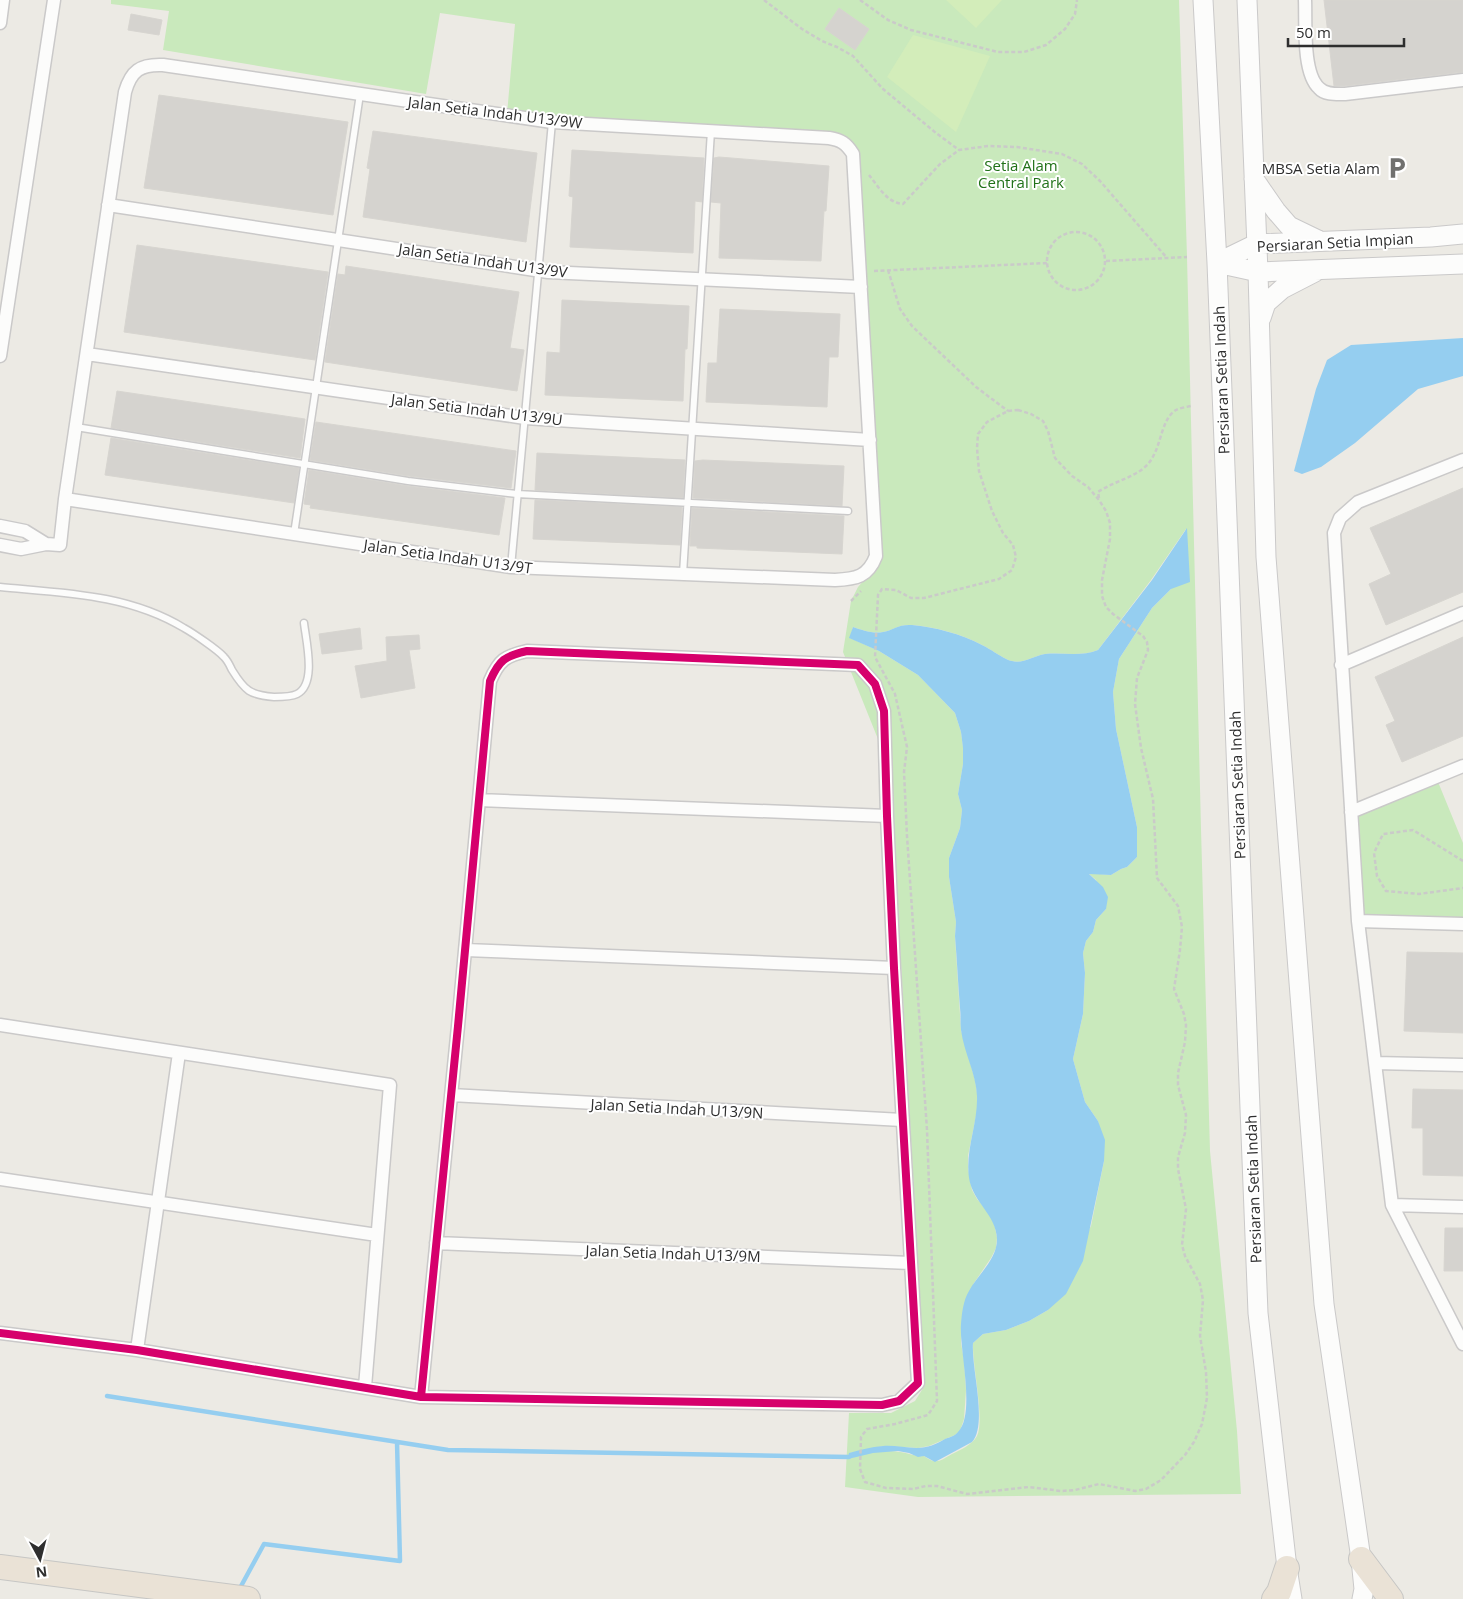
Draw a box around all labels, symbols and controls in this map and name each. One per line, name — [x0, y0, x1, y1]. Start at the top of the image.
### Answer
scale bar — [1288, 15, 1404, 47]
text: 50 m — [1296, 22, 1331, 42]
street label: Jalan Setia Indah U13/9W — [405, 91, 584, 133]
park label: Setia Alam Central Park — [978, 155, 1064, 192]
parking icon: MBSA Setia Alam — [1384, 155, 1410, 181]
place label: MBSA Setia Alam — [1262, 158, 1380, 178]
street label: Persiaran Setia Impian — [1256, 228, 1414, 256]
street label: Jalan Setia Indah U13/9V — [395, 238, 569, 282]
street label: Persiaran Setia Indah — [1208, 305, 1234, 455]
street label: Jalan Setia Indah U13/9U — [388, 388, 564, 429]
street label: Jalan Setia Indah U13/9T — [360, 534, 534, 578]
street label: Persiaran Setia Indah — [1224, 710, 1250, 860]
street label: Jalan Setia Indah U13/9N — [588, 1093, 764, 1123]
street label: Persiaran Setia Indah — [1240, 1114, 1266, 1264]
street label: Jalan Setia Indah U13/9M — [583, 1240, 761, 1266]
north arrow — [15, 1534, 65, 1584]
text: N — [35, 1562, 48, 1583]

